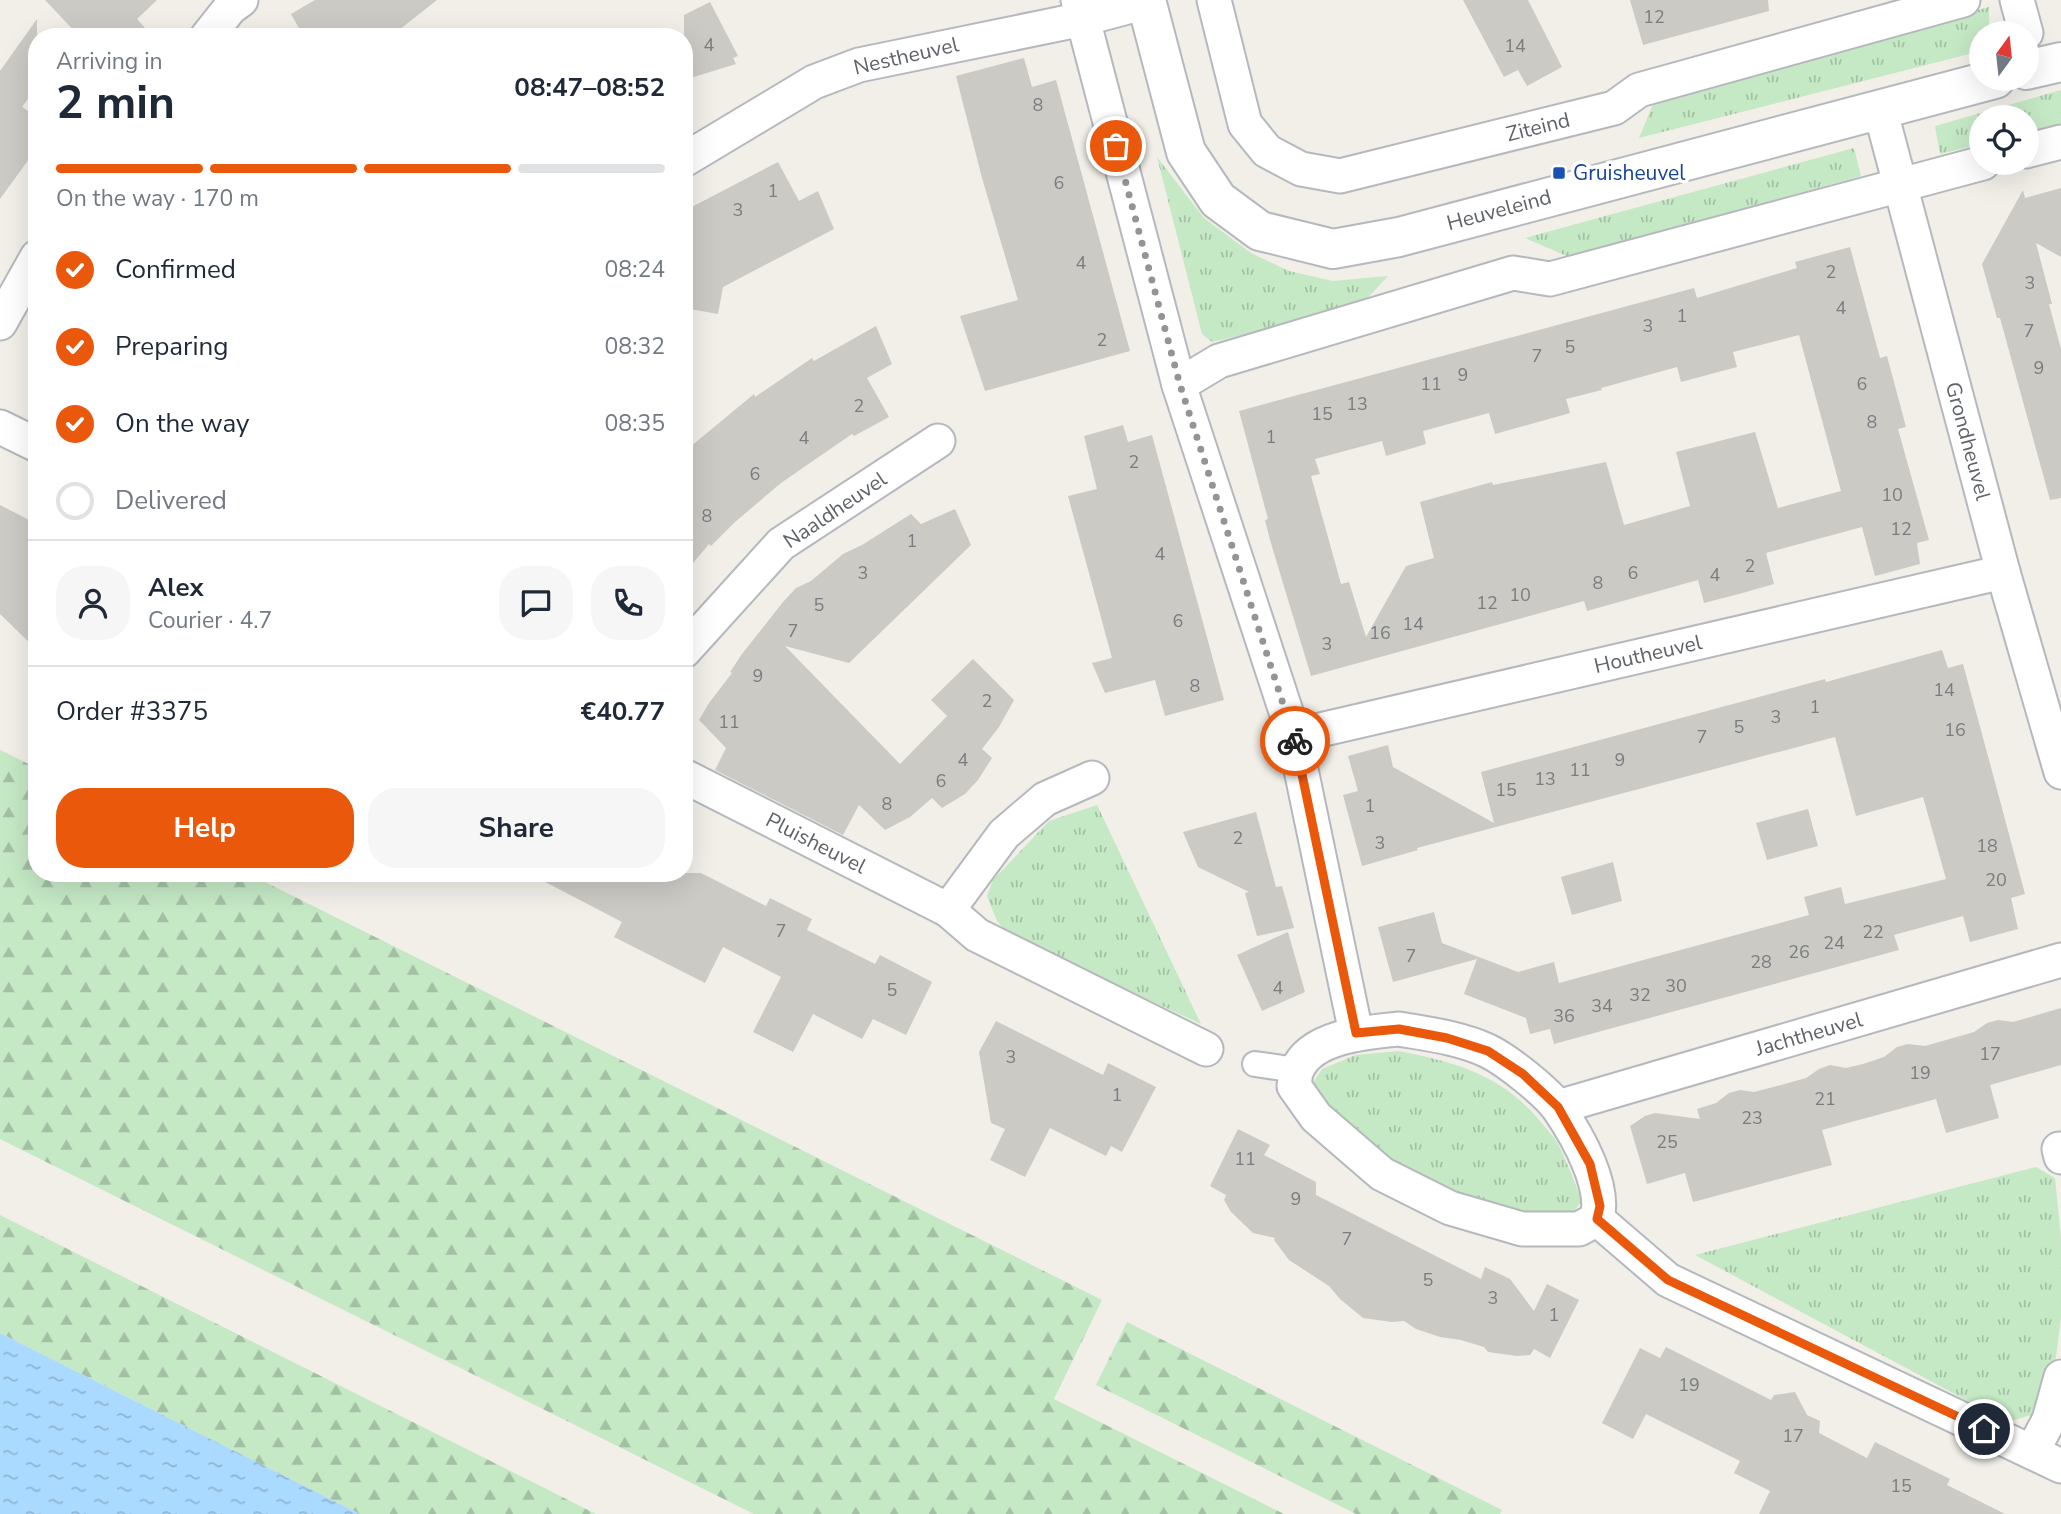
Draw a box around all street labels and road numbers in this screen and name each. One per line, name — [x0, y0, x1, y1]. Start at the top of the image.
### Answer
street label: Nestheuvel — [851, 30, 962, 82]
street label: Ziteind — [1503, 106, 1573, 148]
street label: Heuveleind — [1444, 183, 1554, 237]
street label: Grondheuvel — [1939, 379, 1997, 504]
street label: Naaldheuvel — [778, 465, 893, 555]
street label: Houtheuvel — [1591, 628, 1705, 680]
street label: Pluisheuvel — [761, 806, 872, 881]
street label: Jachtheuvel — [1751, 1005, 1866, 1063]

